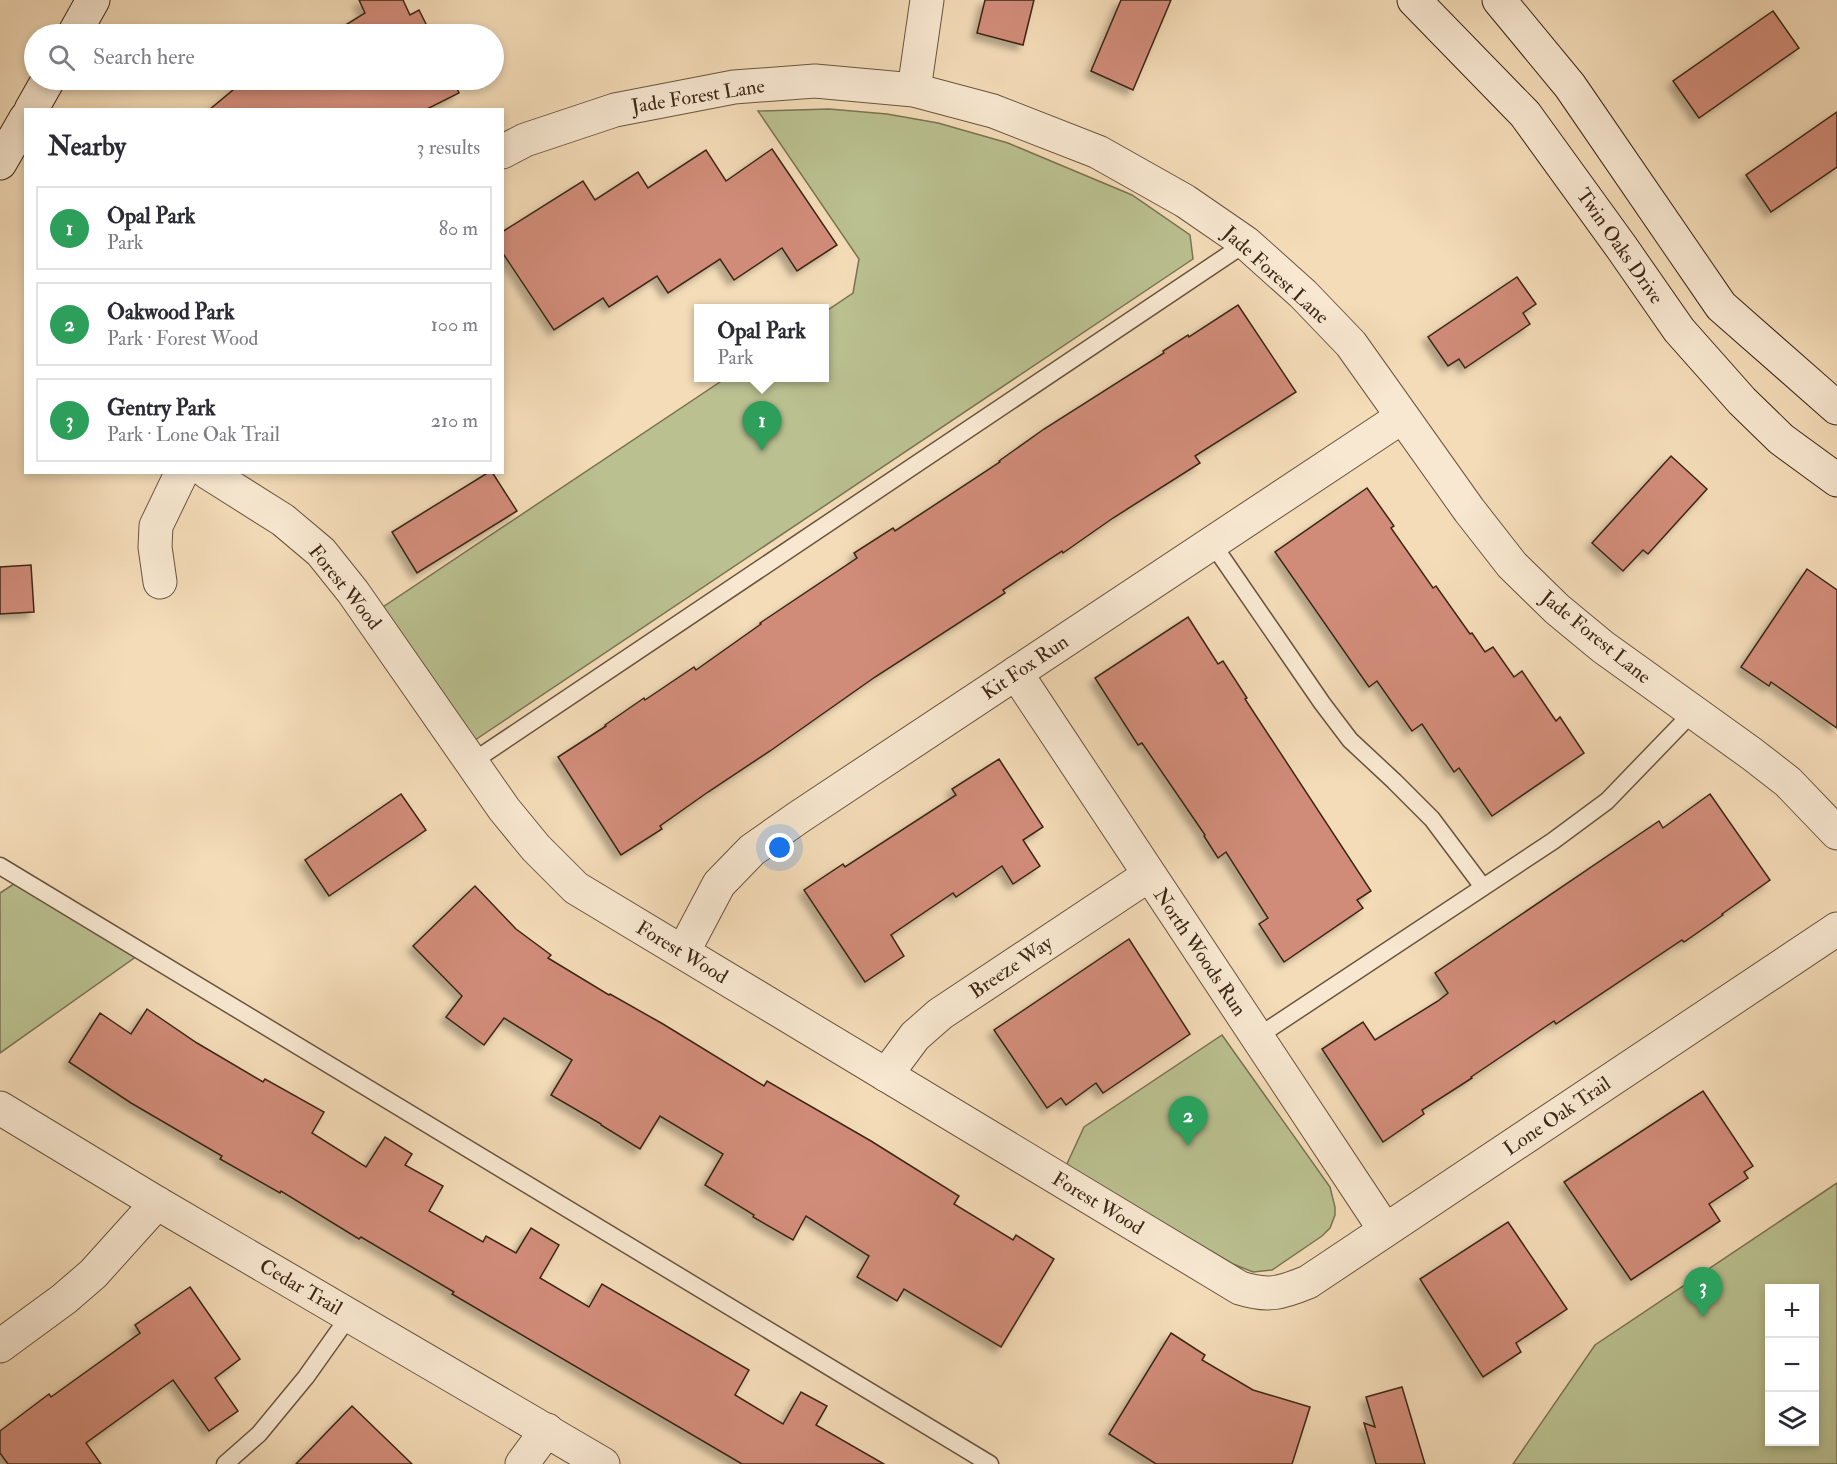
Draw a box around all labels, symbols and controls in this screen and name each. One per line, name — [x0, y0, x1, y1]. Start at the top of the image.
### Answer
search box — [24, 24, 504, 90]
icon: search — [45, 41, 78, 74]
text: Search here — [93, 43, 195, 71]
street label: Jade Forest Lane — [629, 73, 766, 119]
text: Nearby — [48, 131, 126, 163]
text: 3 results — [417, 135, 480, 160]
street label: Twin Oaks Drive — [1571, 183, 1669, 309]
text: Opal Park — [107, 202, 195, 230]
text: 1 — [66, 216, 73, 241]
text: 80 m — [439, 216, 478, 241]
street label: Jade Forest Lane — [1217, 220, 1334, 329]
text: Park — [107, 230, 143, 255]
text: Oakwood Park — [107, 298, 234, 326]
popup — [694, 304, 829, 382]
text: 2 — [64, 312, 75, 337]
text: 100 m — [431, 312, 478, 337]
text: Opal Park — [717, 317, 806, 345]
text: Park · Forest Wood — [107, 326, 258, 351]
text: Park — [717, 345, 754, 370]
text: Gentry Park — [107, 394, 216, 422]
pin: 1 — [742, 402, 782, 451]
text: 3 — [66, 408, 73, 433]
text: 210 m — [431, 408, 478, 433]
text: Park · Lone Oak Trail — [107, 422, 280, 447]
street label: Forest Wood — [303, 539, 387, 635]
street label: Jade Forest Lane — [1535, 584, 1656, 689]
street label: Kit Fox Run — [977, 629, 1073, 705]
your location — [765, 833, 794, 862]
street label: North Woods Run — [1148, 883, 1252, 1021]
street label: Forest Wood — [632, 915, 733, 989]
street label: Breeze Way — [965, 929, 1058, 1004]
street label: Lone Oak Trail — [1499, 1071, 1615, 1161]
pin: 2 — [1168, 1096, 1208, 1146]
street label: Forest Wood — [1048, 1166, 1149, 1240]
street label: Cedar Trail — [255, 1253, 347, 1321]
pin: 3 — [1684, 1268, 1722, 1317]
map controls — [1765, 1284, 1819, 1446]
button: + — [1765, 1284, 1819, 1338]
button: − — [1765, 1338, 1819, 1392]
button: layers — [1765, 1392, 1819, 1446]

